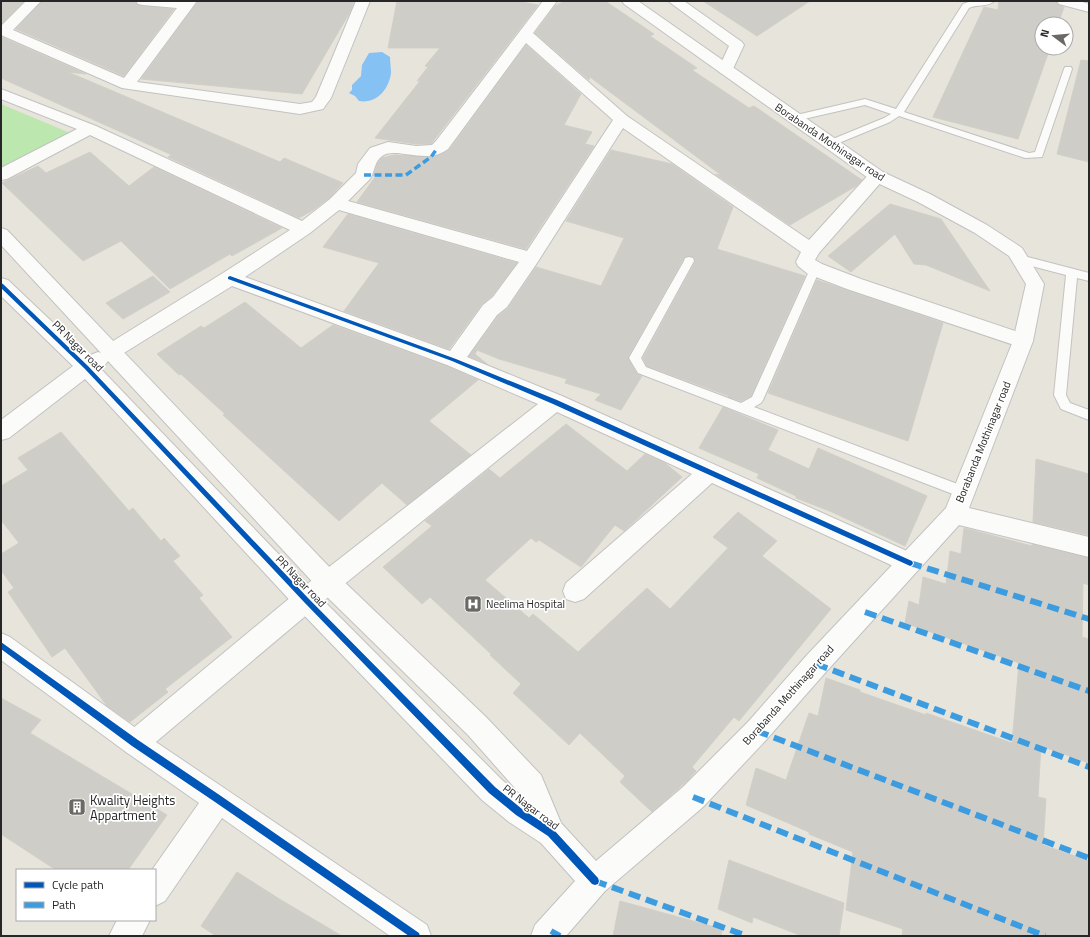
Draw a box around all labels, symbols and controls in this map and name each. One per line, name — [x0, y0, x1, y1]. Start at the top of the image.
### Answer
north arrow — [1034, 16, 1074, 56]
text: N — [1036, 27, 1053, 39]
street label: Borabanda Mothinagar road — [772, 99, 888, 185]
street label: PR Nagar road — [49, 317, 107, 375]
street label: Borabanda Mothinagar road — [951, 379, 1015, 505]
street label: PR Nagar road — [272, 551, 330, 611]
hospital icon: Neelima Hospital — [463, 594, 483, 614]
place label: Neelima Hospital — [486, 596, 565, 612]
street label: Borabanda Mothinagar road — [739, 641, 837, 749]
street label: PR Nagar road — [499, 780, 563, 834]
place label: Kwality Heights Appartment — [90, 790, 175, 825]
building icon: Kwality Heights Appartment — [67, 797, 87, 817]
legend — [16, 869, 156, 921]
text: Cycle path — [52, 875, 104, 894]
text: Path — [52, 895, 76, 914]

